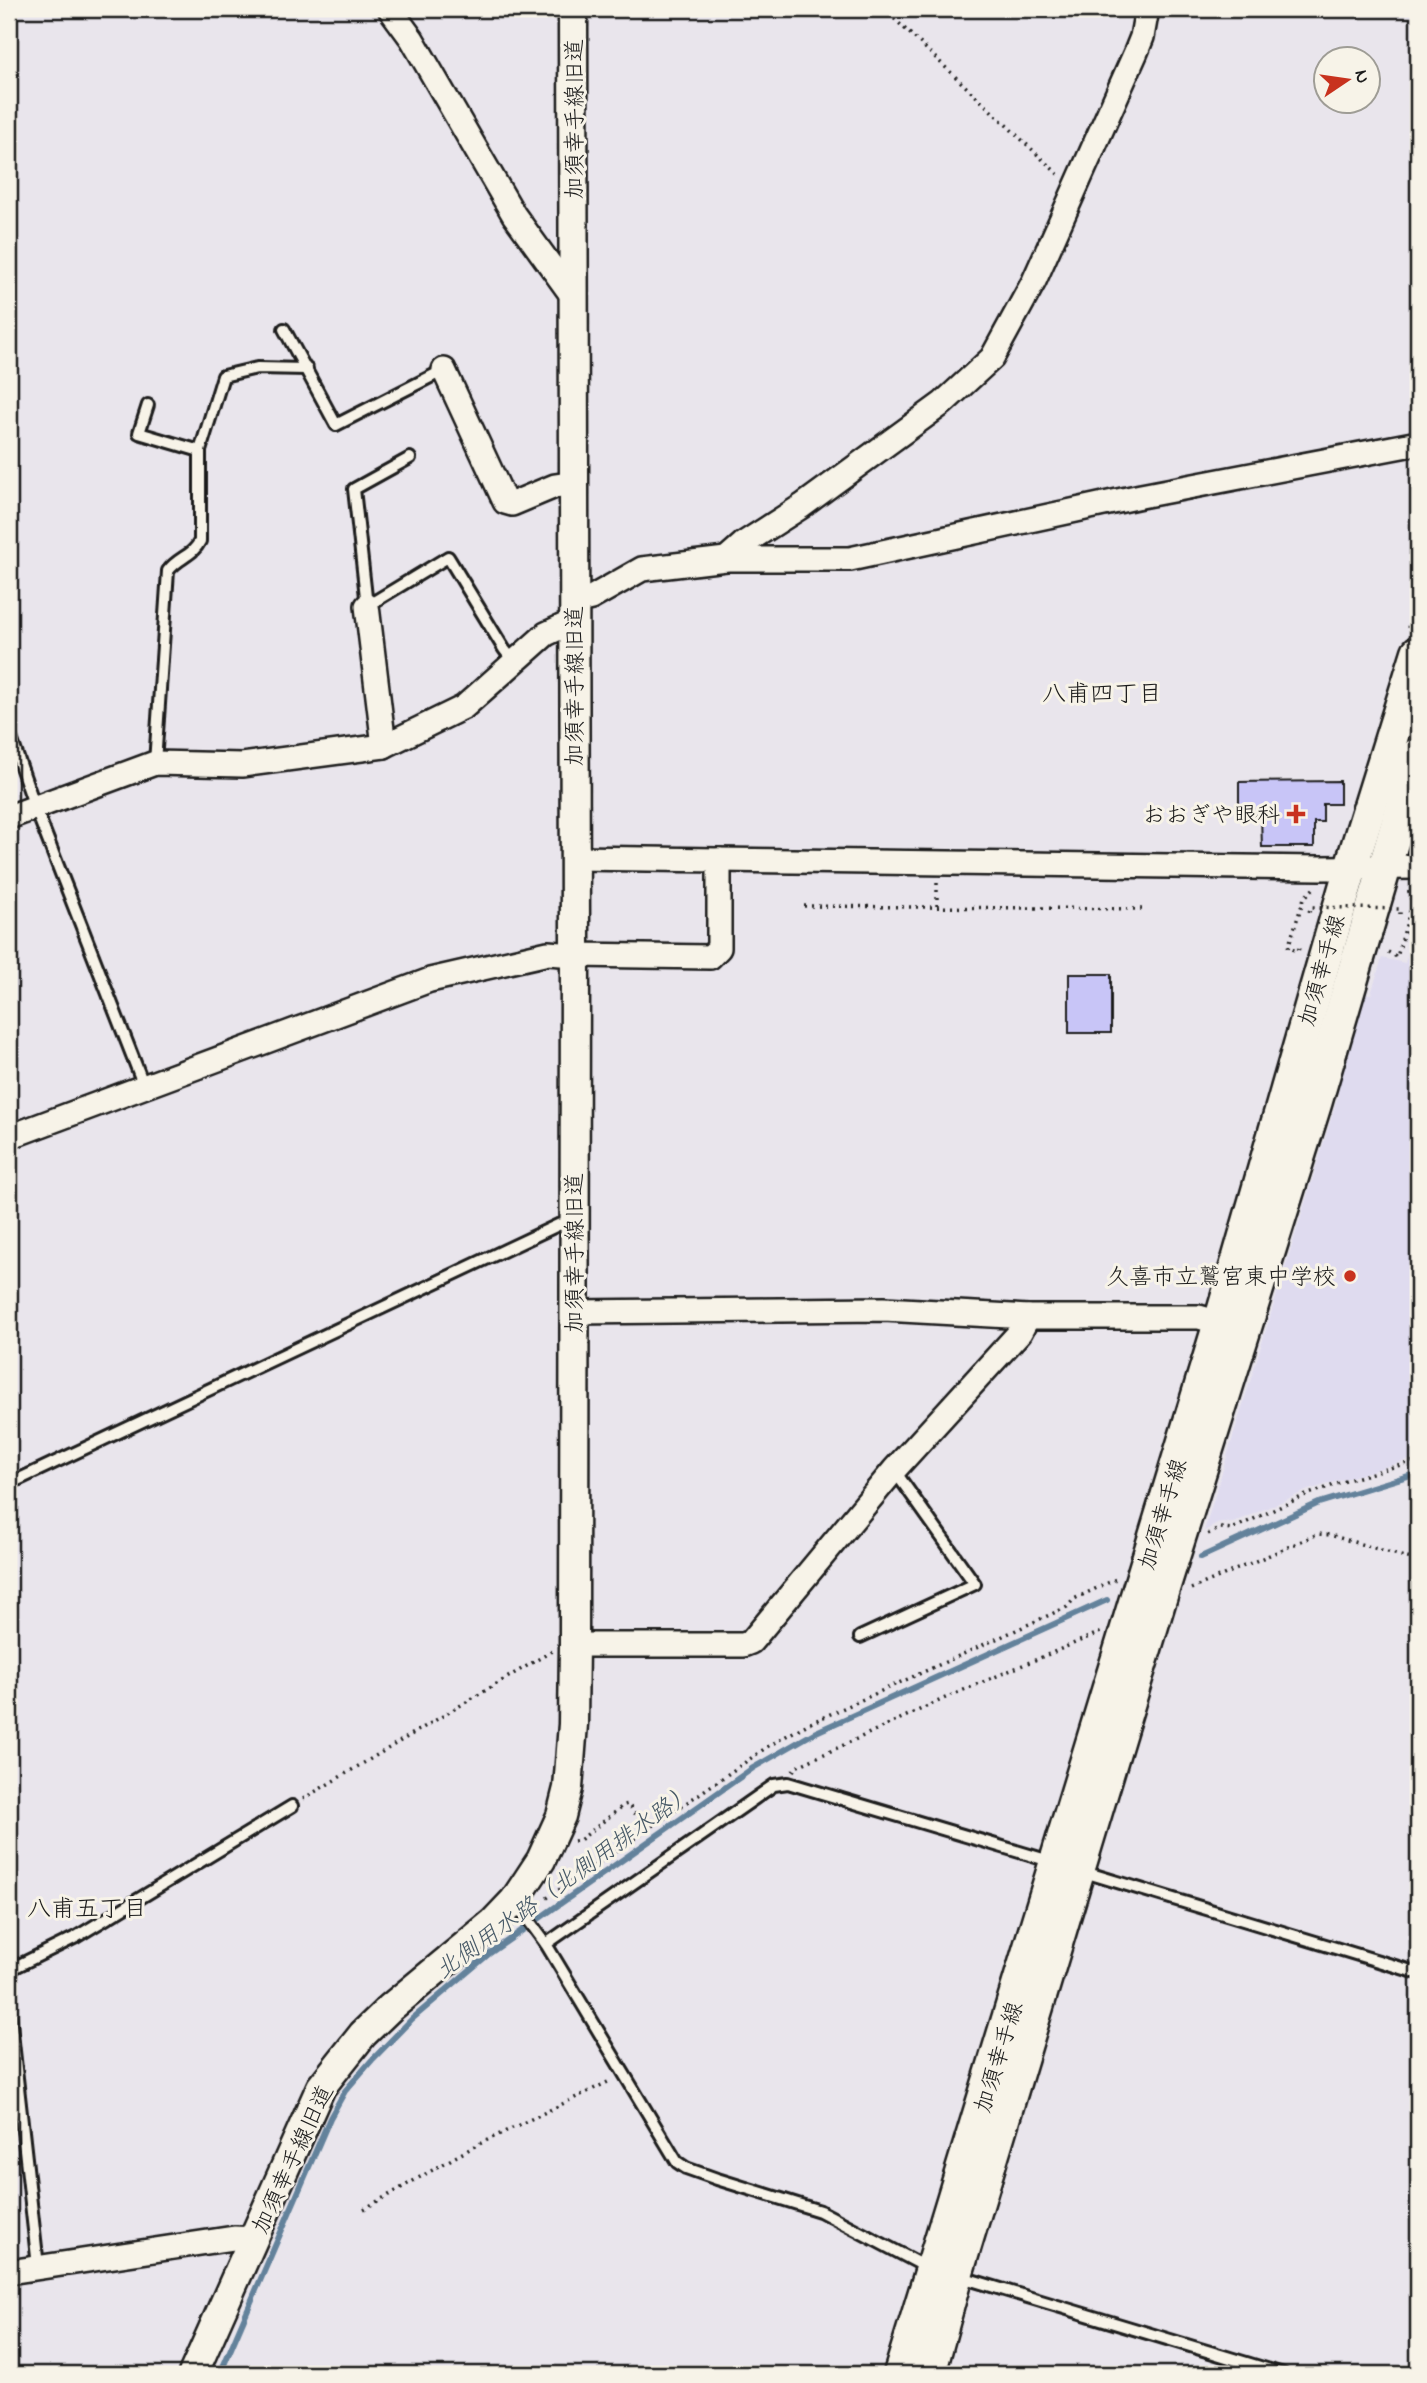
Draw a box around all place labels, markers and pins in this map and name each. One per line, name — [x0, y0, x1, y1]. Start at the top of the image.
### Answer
place label: おおぎや眼科 — [1142, 800, 1280, 833]
marker: おおぎや眼科 — [1286, 804, 1306, 824]
place label: 久喜市立鷲宮東中学校 — [1106, 1262, 1336, 1295]
marker: 久喜市立鷲宮東中学校 — [1342, 1268, 1358, 1284]

